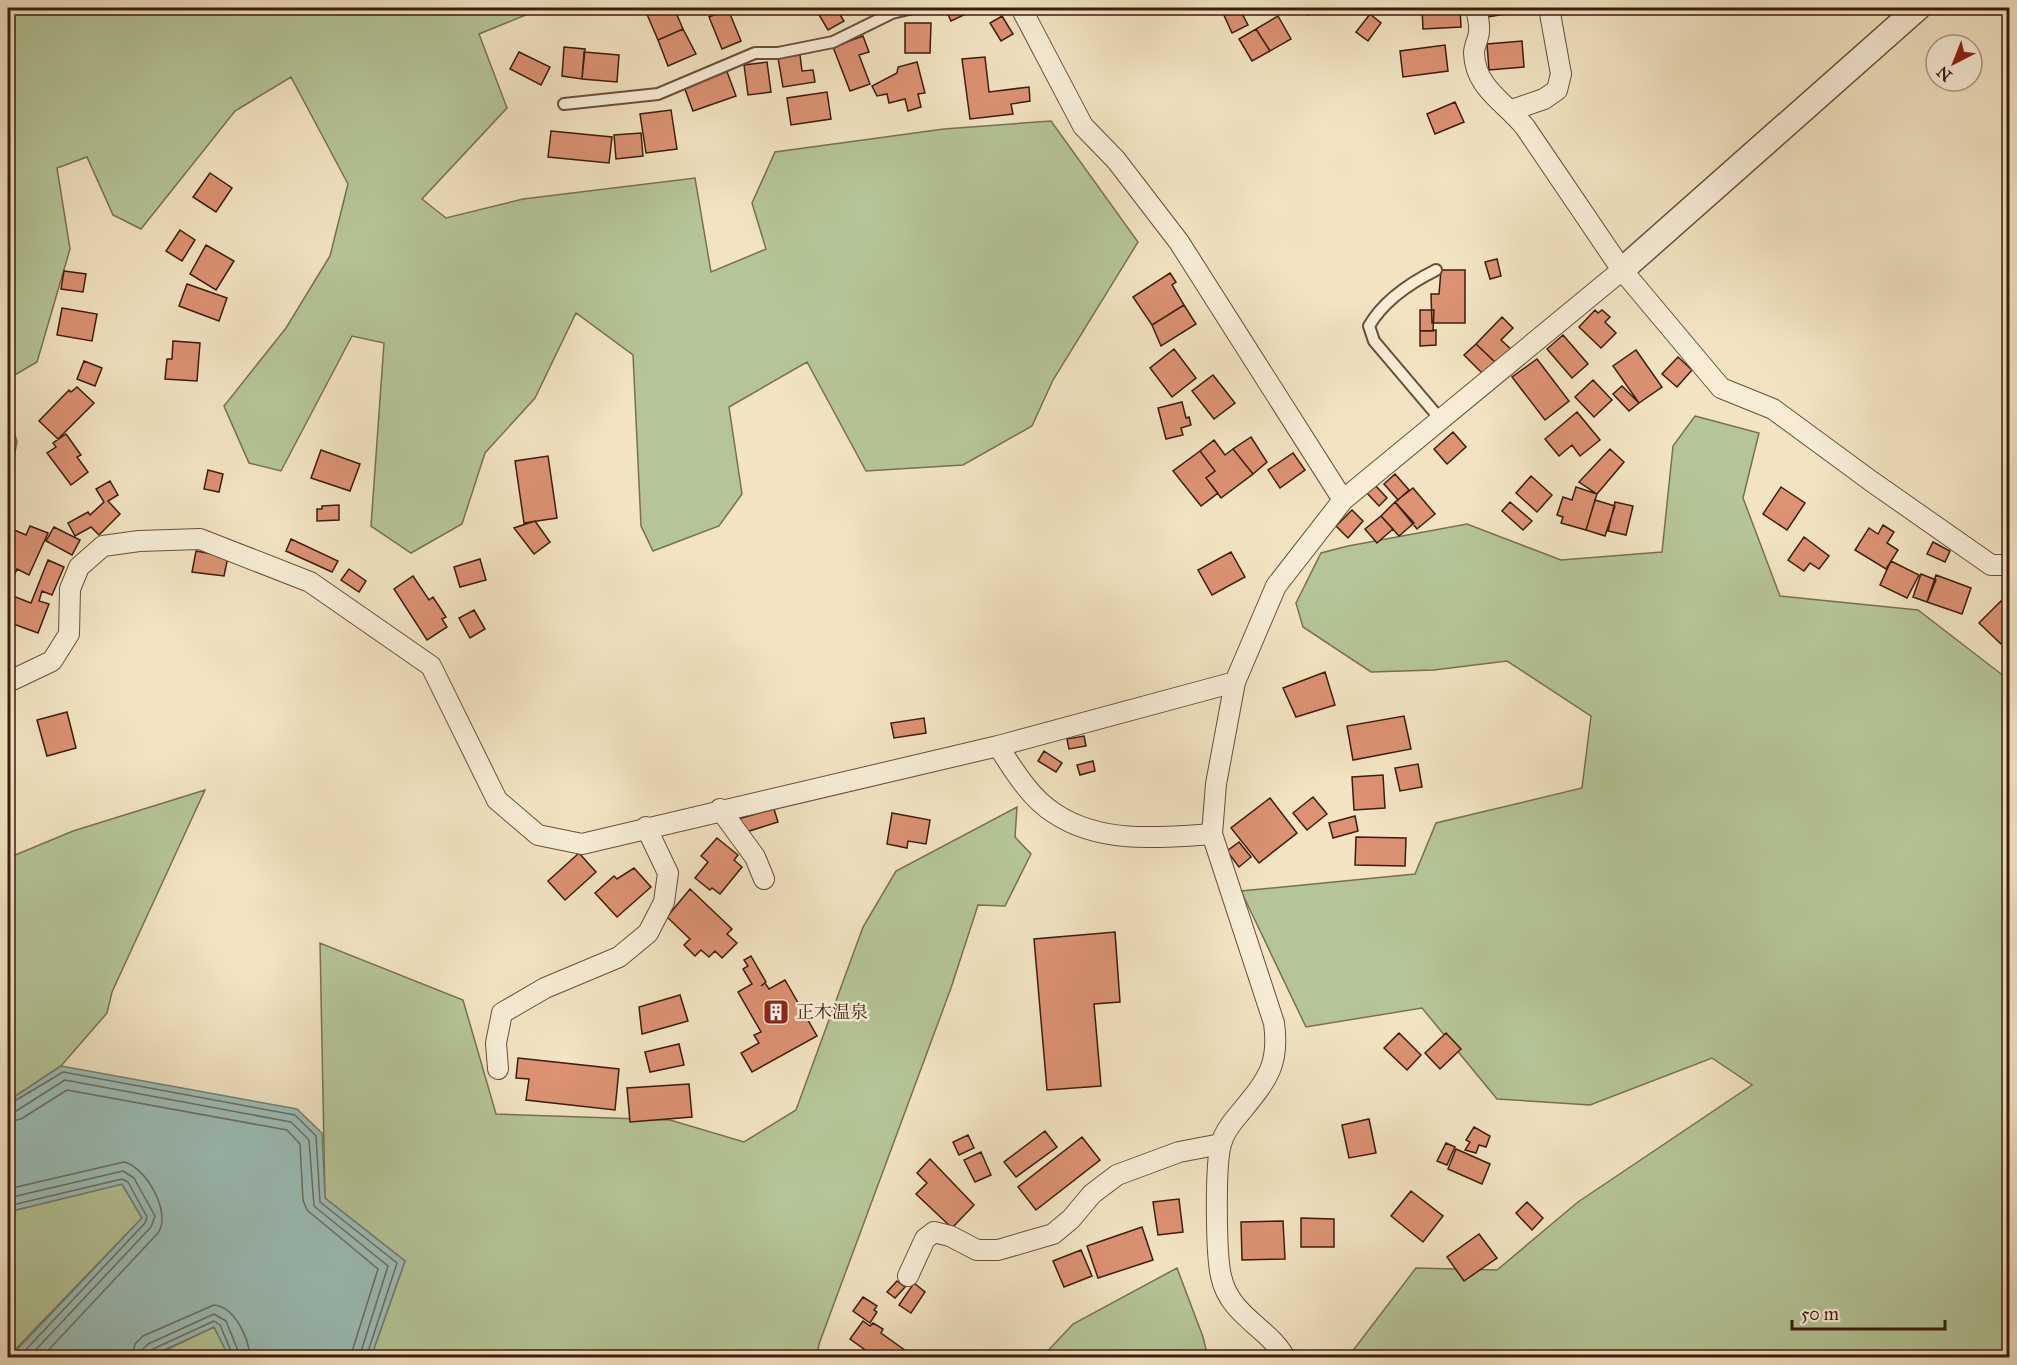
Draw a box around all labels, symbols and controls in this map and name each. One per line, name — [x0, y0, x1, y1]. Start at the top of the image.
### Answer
north arrow — [1924, 33, 1984, 93]
text: N — [1933, 62, 1956, 85]
building icon: 正木温泉 — [761, 997, 791, 1027]
place label: 正木温泉 — [796, 1001, 868, 1023]
scale bar — [1792, 1293, 1945, 1331]
text: 50 m — [1801, 1303, 1839, 1325]

